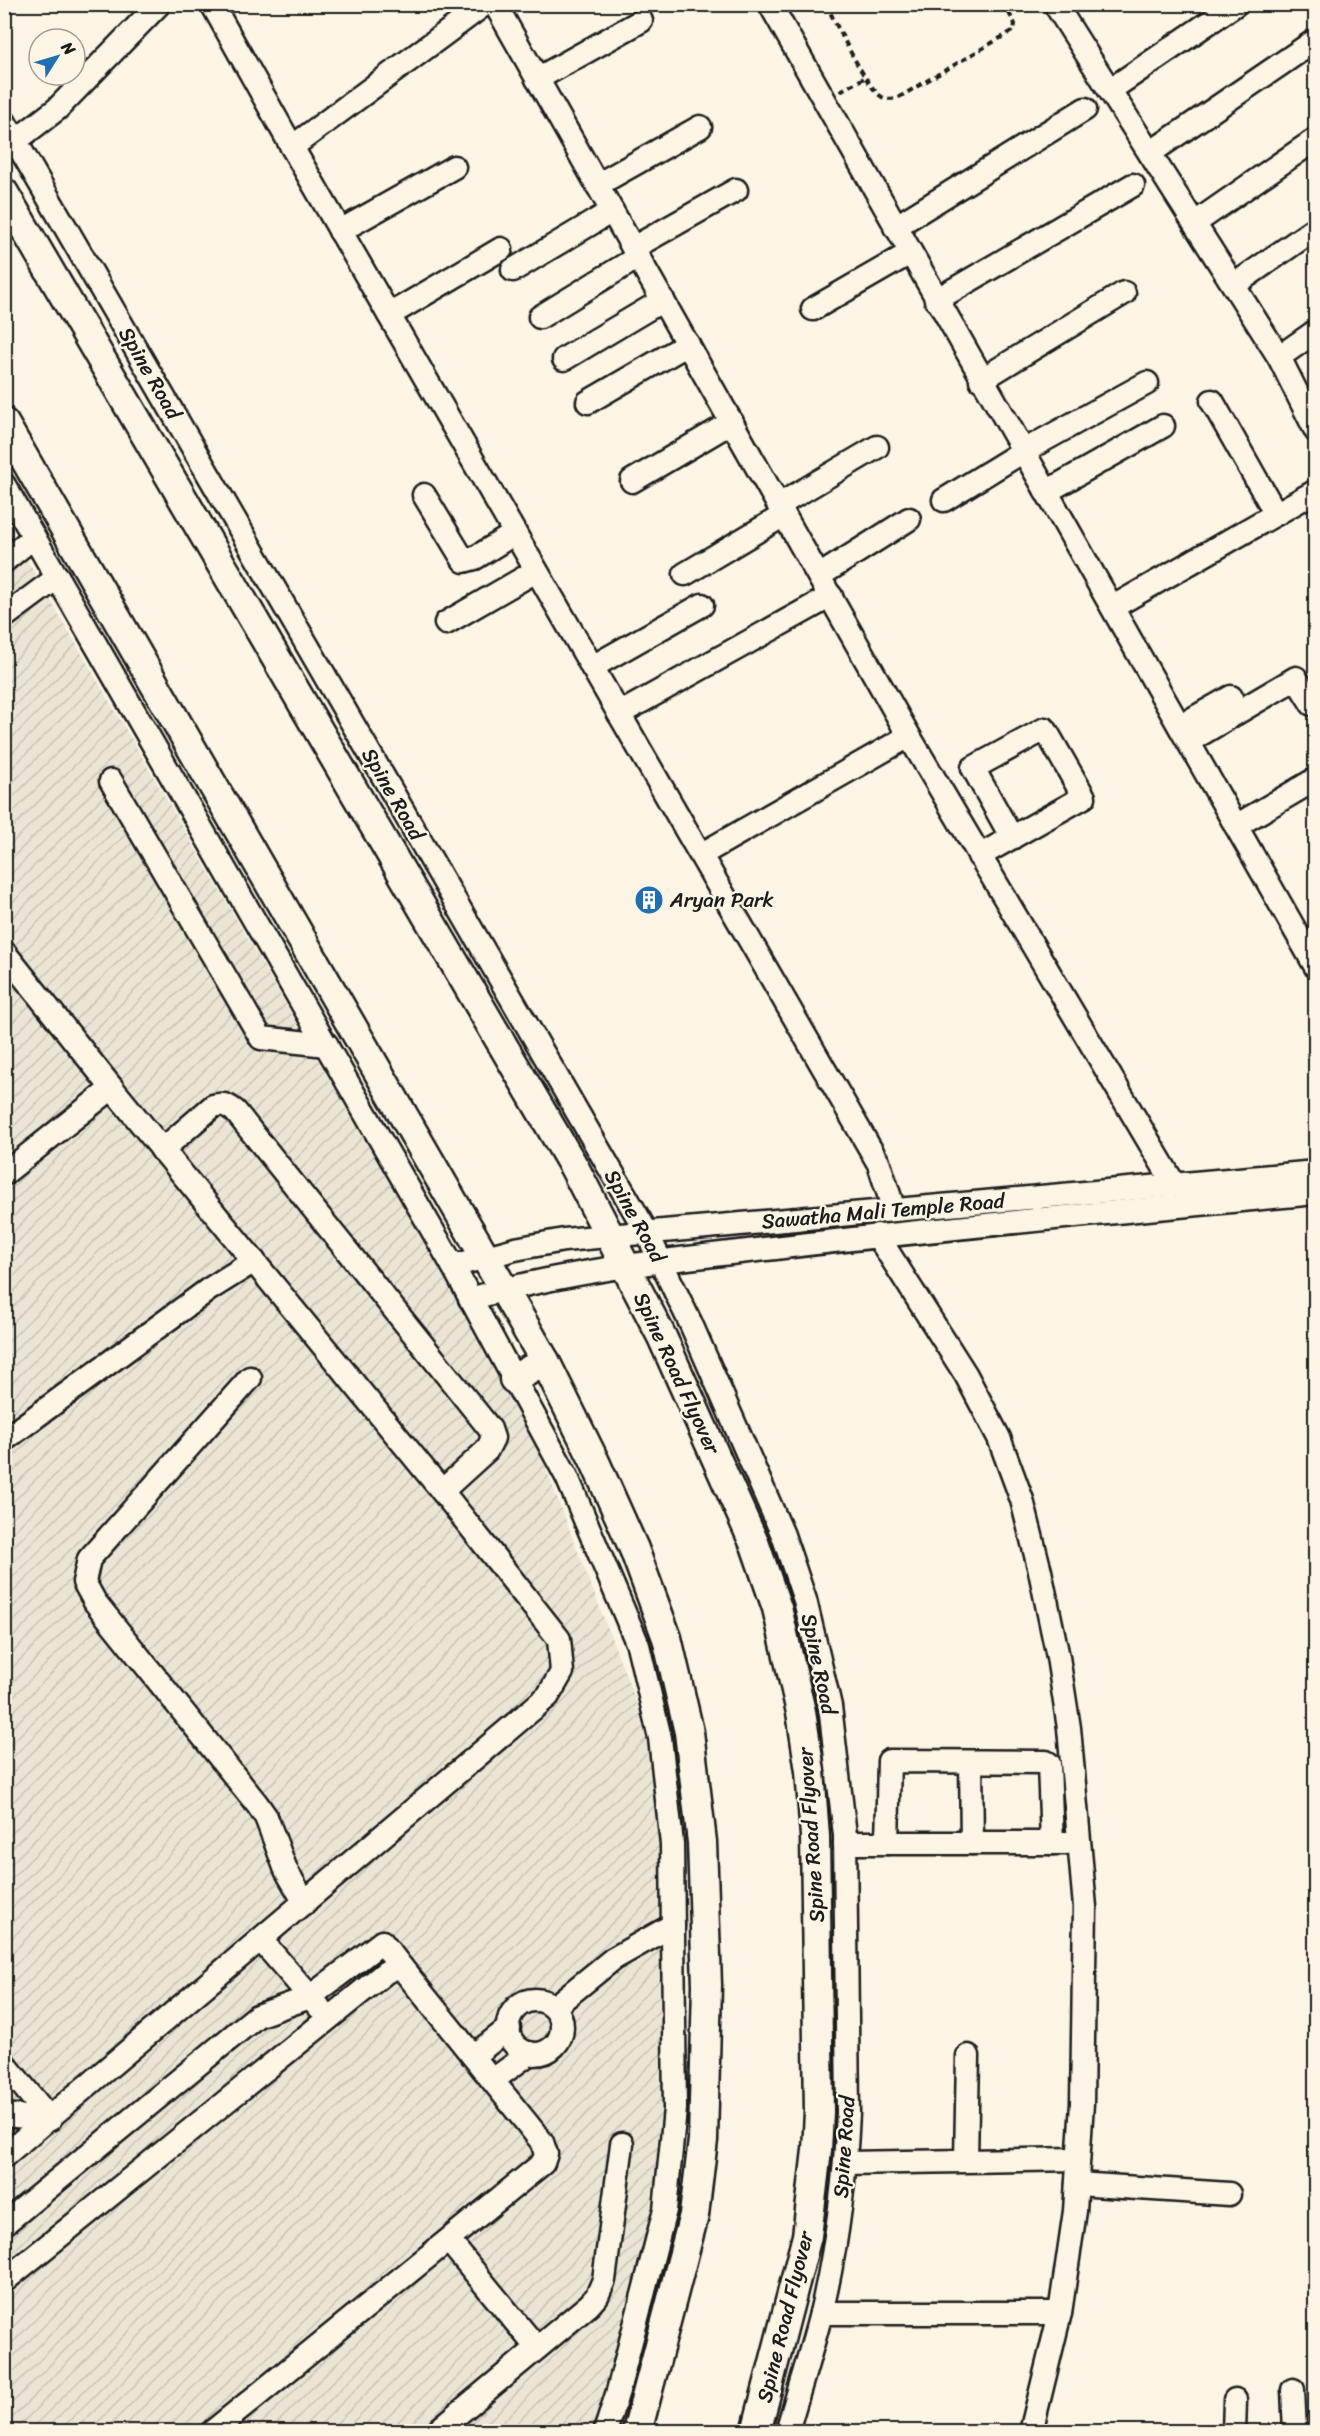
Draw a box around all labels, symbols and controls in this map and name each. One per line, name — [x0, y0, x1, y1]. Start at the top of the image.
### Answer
north arrow — [27, 27, 87, 87]
text: N — [53, 34, 84, 62]
street label: Spine Road — [108, 319, 193, 429]
street label: Spine Road — [351, 740, 436, 850]
place label: Aryan Park — [669, 881, 774, 919]
building icon: Aryan Park — [633, 884, 665, 916]
street label: Spine Road — [594, 1162, 677, 1272]
street label: Sawatha Mali Temple Road — [760, 1181, 1008, 1241]
street label: Spine Road Flyover — [623, 1286, 732, 1462]
street label: Spine Road — [790, 1610, 849, 1720]
street label: Spine Road Flyover — [786, 1745, 836, 1924]
street label: Spine Road — [821, 2093, 867, 2199]
street label: Spine Road Flyover — [745, 2226, 825, 2407]

